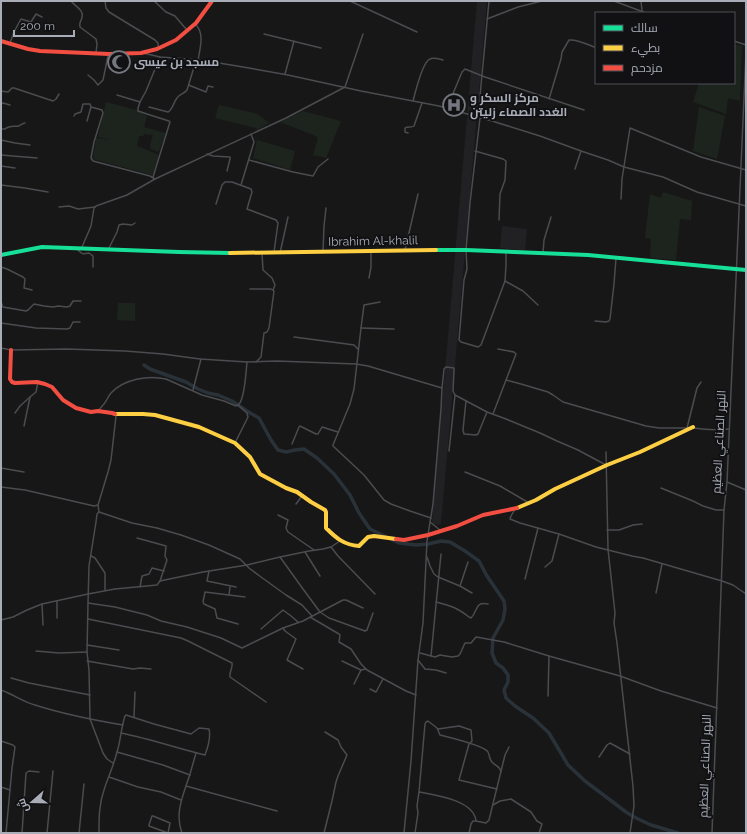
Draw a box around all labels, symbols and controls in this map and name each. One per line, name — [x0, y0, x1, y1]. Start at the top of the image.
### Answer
scale bar — [14, 12, 74, 38]
legend — [595, 12, 735, 84]
text: 200 m — [20, 19, 55, 33]
text: سالك — [631, 21, 658, 35]
text: بطيء — [631, 41, 660, 58]
mosque icon: مسجد بن عيسى — [106, 49, 132, 75]
place label: مسجد بن عيسى — [134, 55, 219, 70]
text: مزدحم — [631, 61, 663, 76]
place label: مركز السكر و الغدد الصماء زليتن — [470, 91, 567, 120]
hospital icon: مركز السكر و الغدد الصماء زليتن — [441, 92, 467, 118]
street label: Ibrahim Al-khalil — [328, 233, 419, 249]
street label: النهر الصناعي العظيم — [709, 390, 732, 494]
street label: النهر الصناعي العظيم — [696, 714, 717, 818]
north arrow — [12, 782, 52, 822]
text: ش — [15, 796, 32, 814]

